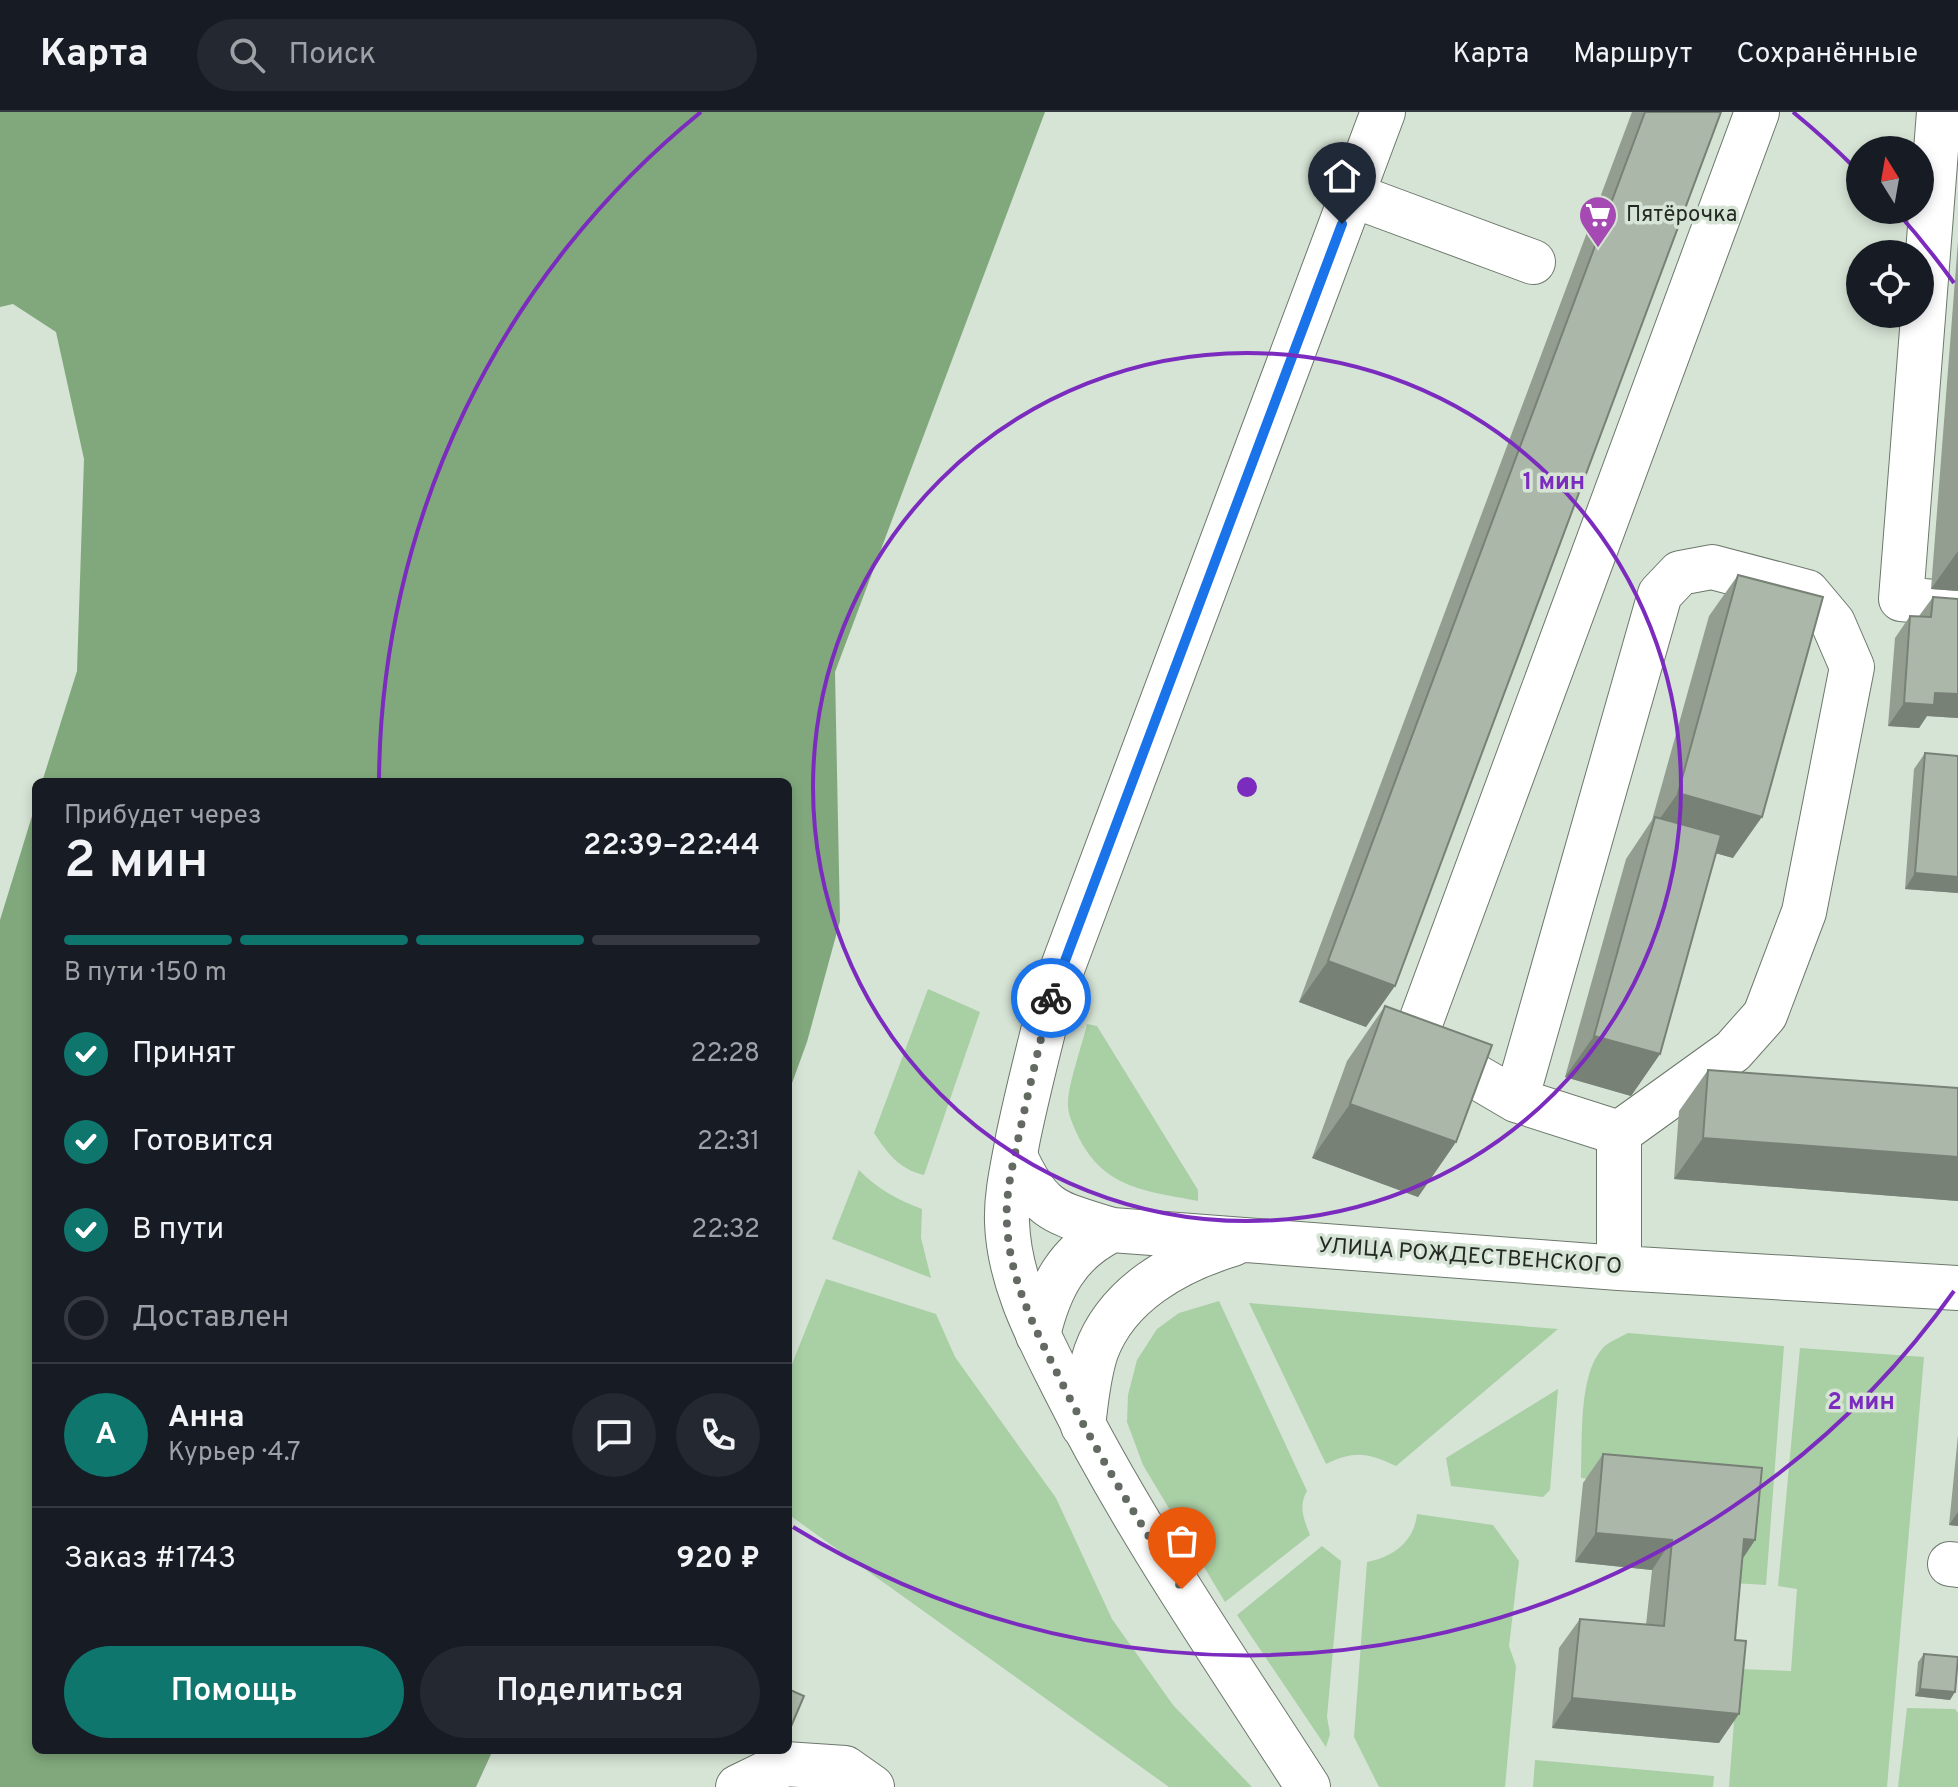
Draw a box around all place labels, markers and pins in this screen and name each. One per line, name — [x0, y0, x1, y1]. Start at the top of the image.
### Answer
pin — [1308, 142, 1376, 224]
supermarket icon: Пятёрочка — [1577, 194, 1619, 249]
place label: Пятёрочка — [1626, 202, 1737, 229]
centre of rings — [1233, 773, 1261, 801]
pin — [1148, 1507, 1216, 1589]

